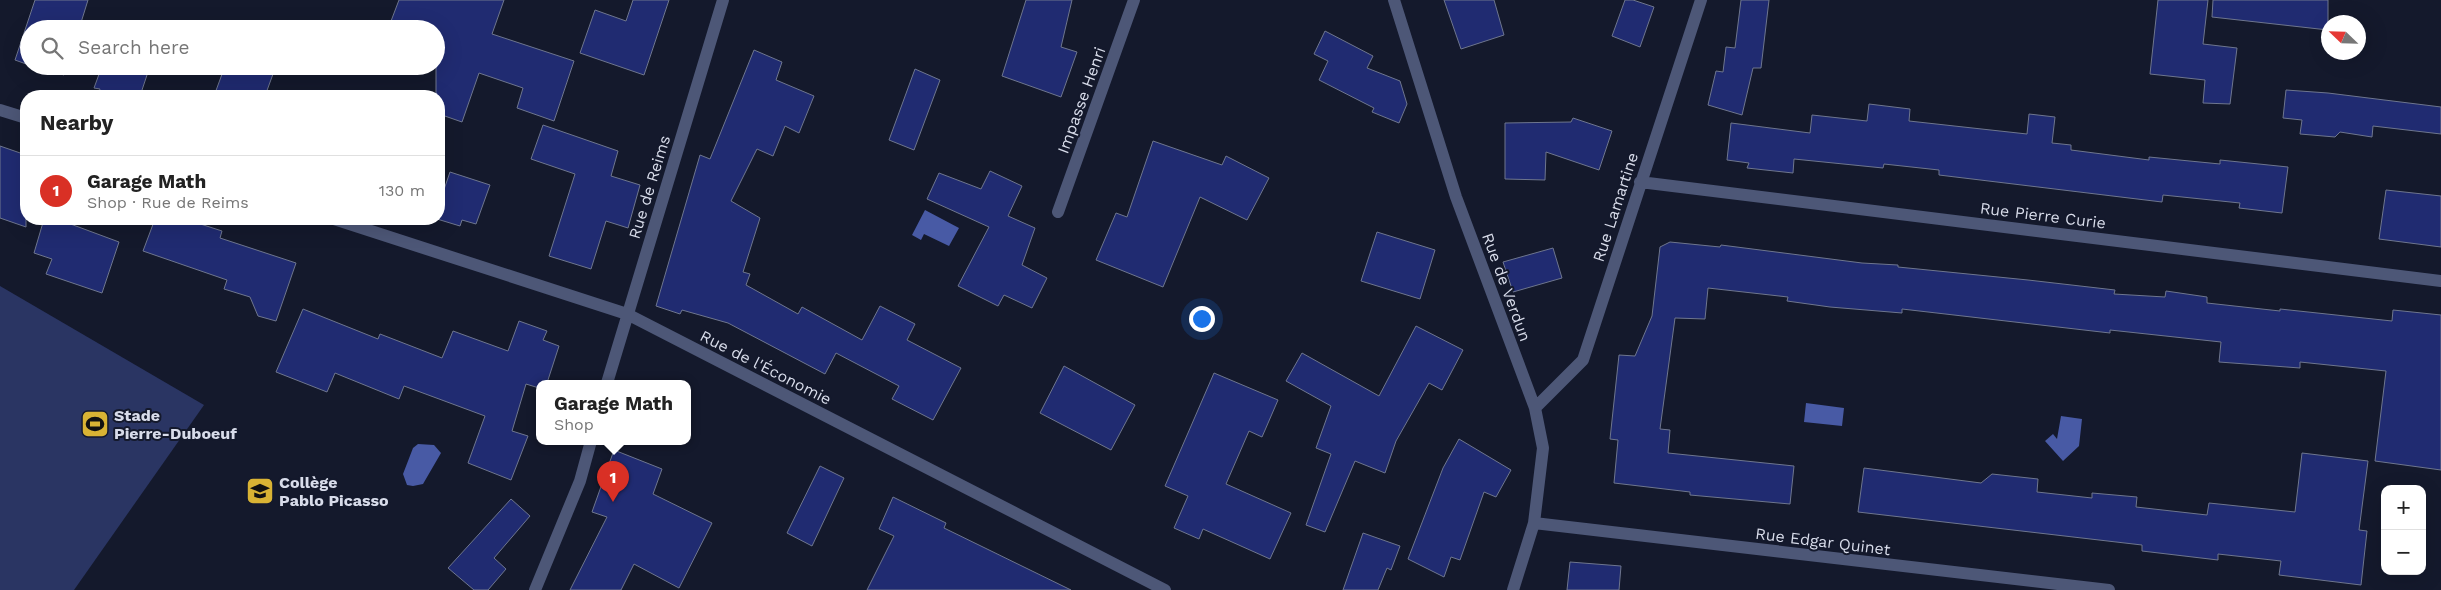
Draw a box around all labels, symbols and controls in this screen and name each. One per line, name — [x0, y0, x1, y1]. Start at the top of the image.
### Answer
north arrow — [2321, 15, 2366, 60]
search box — [20, 20, 445, 75]
icon: search — [38, 34, 66, 62]
text: Search here — [78, 36, 189, 59]
street label: Impasse Henri — [1053, 44, 1110, 156]
text: Nearby — [40, 110, 113, 135]
street label: Rue de Reims — [625, 133, 674, 241]
street label: Rue Lamartine — [1589, 150, 1642, 264]
text: Garage Math — [87, 170, 206, 193]
text: 1 — [53, 181, 59, 200]
text: 130 m — [379, 181, 425, 200]
text: Shop · Rue de Reims — [87, 193, 249, 212]
street label: Rue Pierre Curie — [1979, 198, 2107, 233]
street label: Rue de Verdun — [1478, 230, 1535, 344]
your location — [1189, 306, 1215, 332]
street label: Rue de l'Économie — [697, 326, 835, 409]
popup — [536, 380, 691, 445]
text: Garage Math — [554, 392, 673, 415]
place label: Stade Pierre-Duboeuf — [114, 406, 237, 443]
sports icon: Stade Pierre-Duboeuf — [80, 409, 110, 439]
text: Shop — [554, 415, 594, 434]
pin: 1 — [597, 461, 629, 502]
place label: Collège Pablo Picasso — [279, 473, 389, 510]
school or university icon: Collège Pablo Picasso — [245, 476, 275, 506]
map controls — [2381, 485, 2426, 575]
button: + — [2381, 485, 2426, 530]
street label: Rue Edgar Quinet — [1754, 524, 1892, 559]
button: − — [2381, 530, 2426, 575]

